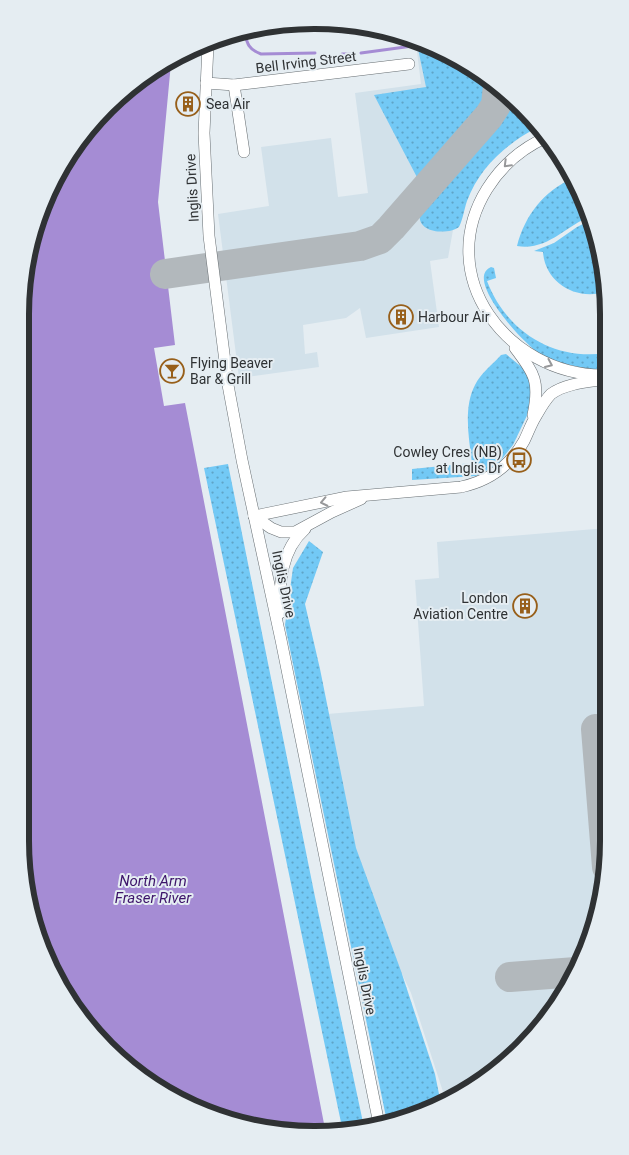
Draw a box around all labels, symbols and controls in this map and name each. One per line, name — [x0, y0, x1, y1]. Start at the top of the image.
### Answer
street label: Bell Irving Street — [255, 48, 358, 76]
building icon: Sea Air — [175, 91, 201, 117]
place label: Sea Air — [206, 96, 250, 112]
street label: Inglis Drive — [182, 153, 202, 223]
one-way arrow — [504, 158, 513, 167]
building icon: Harbour Air — [388, 304, 414, 330]
place label: Harbour Air — [418, 309, 490, 325]
place label: Flying Beaver Bar & Grill — [190, 355, 273, 387]
one-way arrow — [544, 357, 553, 368]
bar icon: Flying Beaver Bar & Grill — [159, 358, 185, 384]
place label: Cowley Cres (NB) at Inglis Dr — [393, 444, 502, 476]
bus stop icon: Cowley Cres (NB) at Inglis Dr — [506, 447, 532, 473]
one-way arrow — [320, 496, 329, 506]
street label: Inglis Drive — [269, 549, 299, 619]
place label: London Aviation Centre — [413, 590, 508, 622]
building icon: London Aviation Centre — [512, 593, 538, 619]
water label: North Arm Fraser River — [115, 872, 192, 907]
street label: Inglis Drive — [351, 946, 379, 1016]

